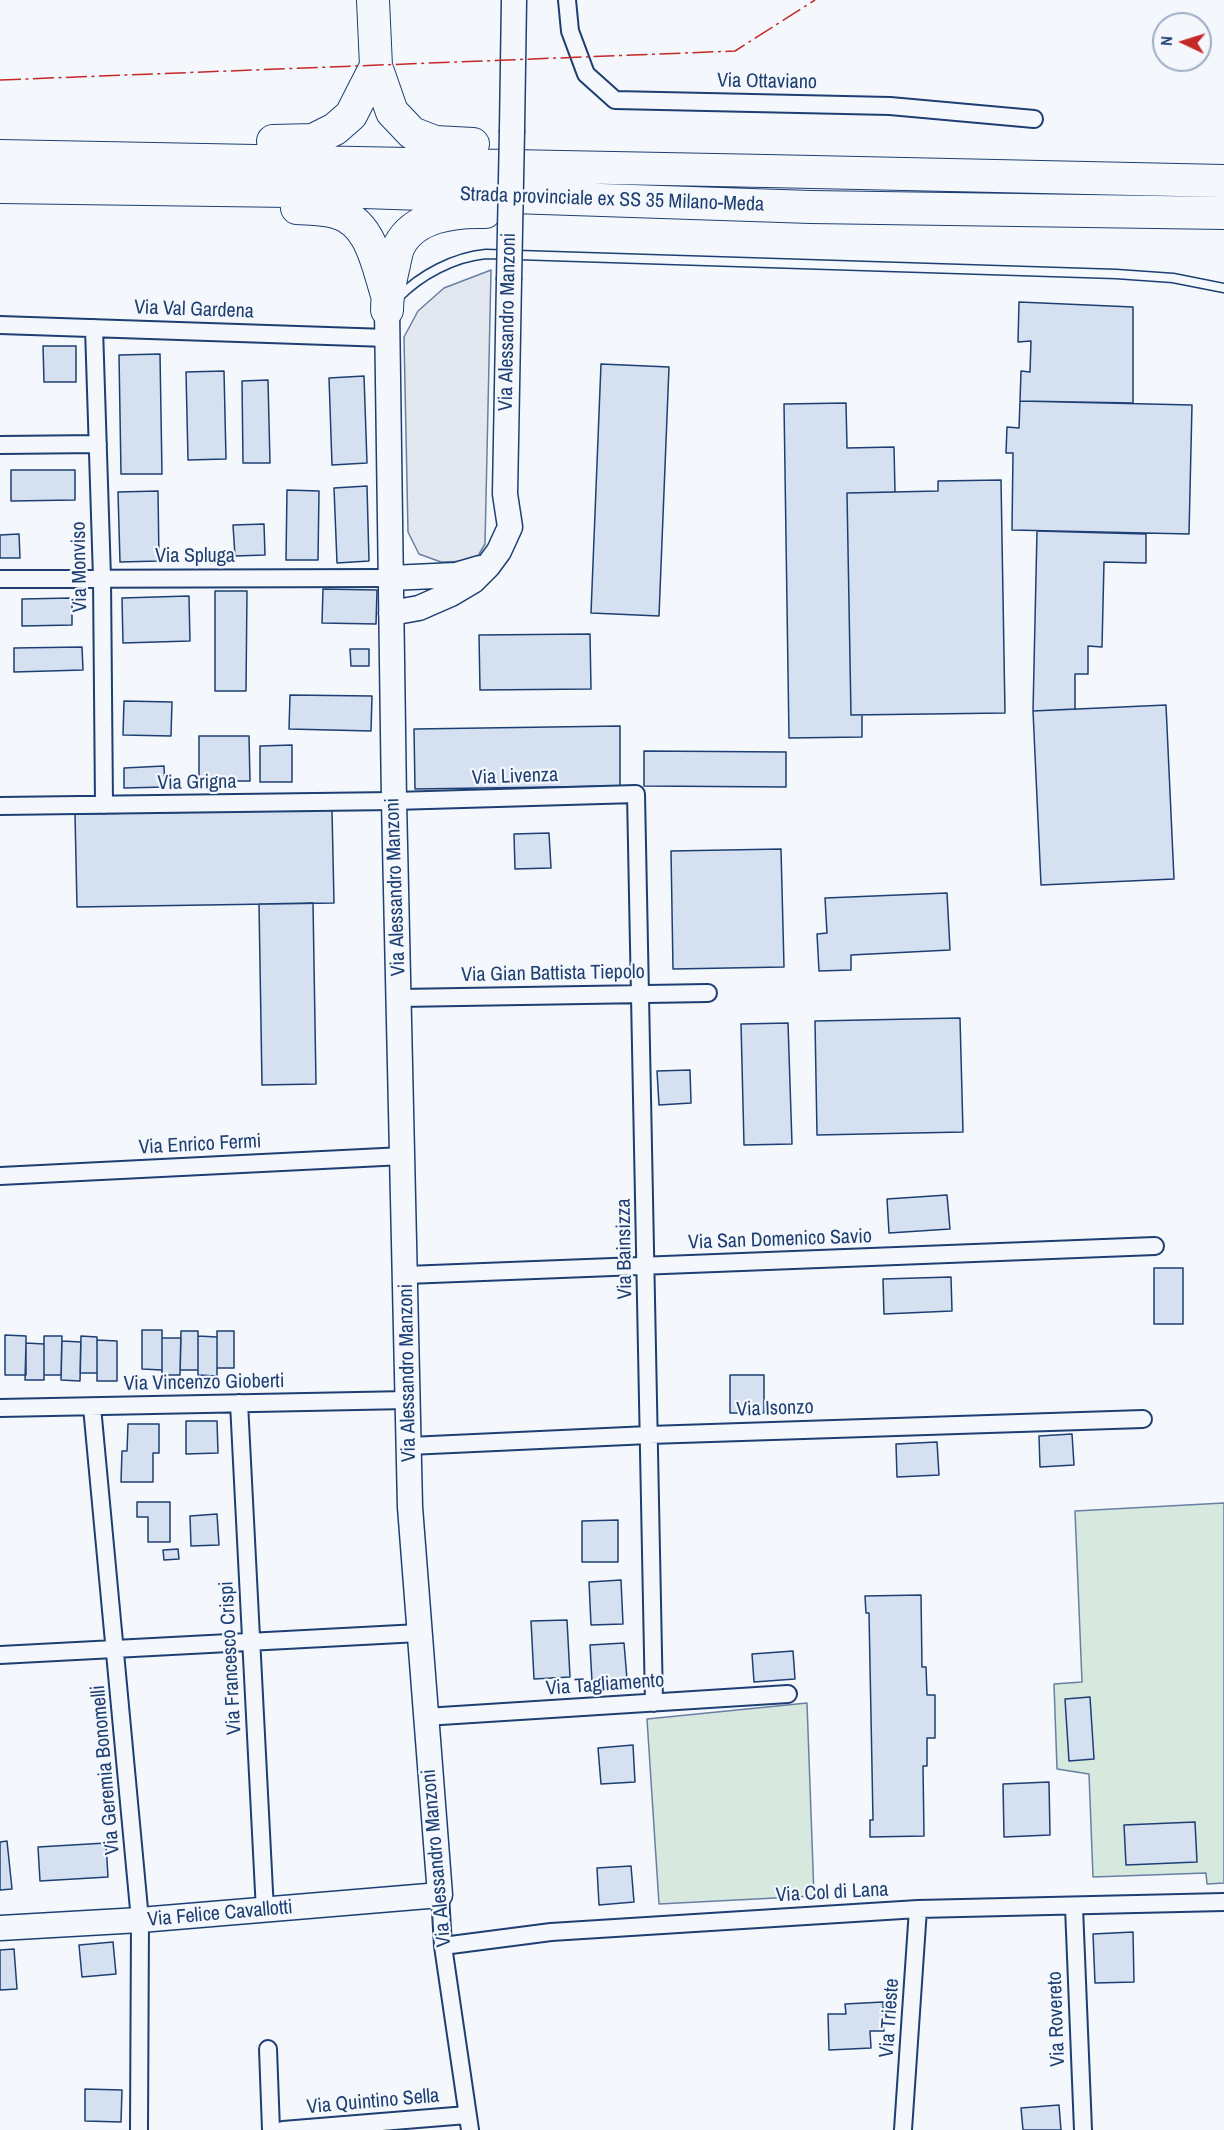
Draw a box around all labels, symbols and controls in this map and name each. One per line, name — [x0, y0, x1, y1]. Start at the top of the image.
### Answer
north arrow — [1152, 12, 1212, 72]
text: N — [1155, 35, 1177, 46]
street label: Via Ottaviano — [717, 69, 817, 95]
street label: Strada provinciale ex SS 35 Milano-Meda — [459, 183, 765, 217]
street label: Via Alessandro Manzoni — [494, 233, 522, 411]
street label: Via Val Gardena — [134, 296, 254, 324]
street label: Via Monviso — [67, 521, 93, 613]
street label: Via Spluga — [155, 545, 235, 569]
street label: Via Livenza — [471, 764, 559, 790]
street label: Via Grigna — [157, 770, 237, 796]
street label: Via Alessandro Manzoni — [381, 797, 411, 977]
street label: Via Gian Battista Tiepolo — [461, 960, 645, 988]
street label: Via Enrico Fermi — [138, 1130, 262, 1160]
street label: Via Bainsizza — [612, 1198, 638, 1300]
street label: Via San Domenico Savio — [688, 1225, 872, 1255]
street label: Via Alessandro Manzoni — [394, 1284, 422, 1462]
street label: Via Vincenzo Gioberti — [123, 1370, 285, 1396]
street label: Via Isonzo — [736, 1396, 814, 1422]
street label: Via Francesco Crispi — [215, 1581, 247, 1735]
street label: Via Tagliamento — [545, 1669, 665, 1701]
street label: Via Geremia Bonomelli — [87, 1684, 125, 1856]
street label: Via Alessandro Manzoni — [417, 1768, 457, 1948]
street label: Via Col di Lana — [775, 1878, 889, 1908]
street label: Via Felice Cavallotti — [146, 1896, 294, 1932]
street label: Via Rovereto — [1043, 1971, 1071, 2067]
street label: Via Trieste — [875, 1978, 905, 2058]
street label: Via Quintino Sella — [306, 2084, 440, 2120]

